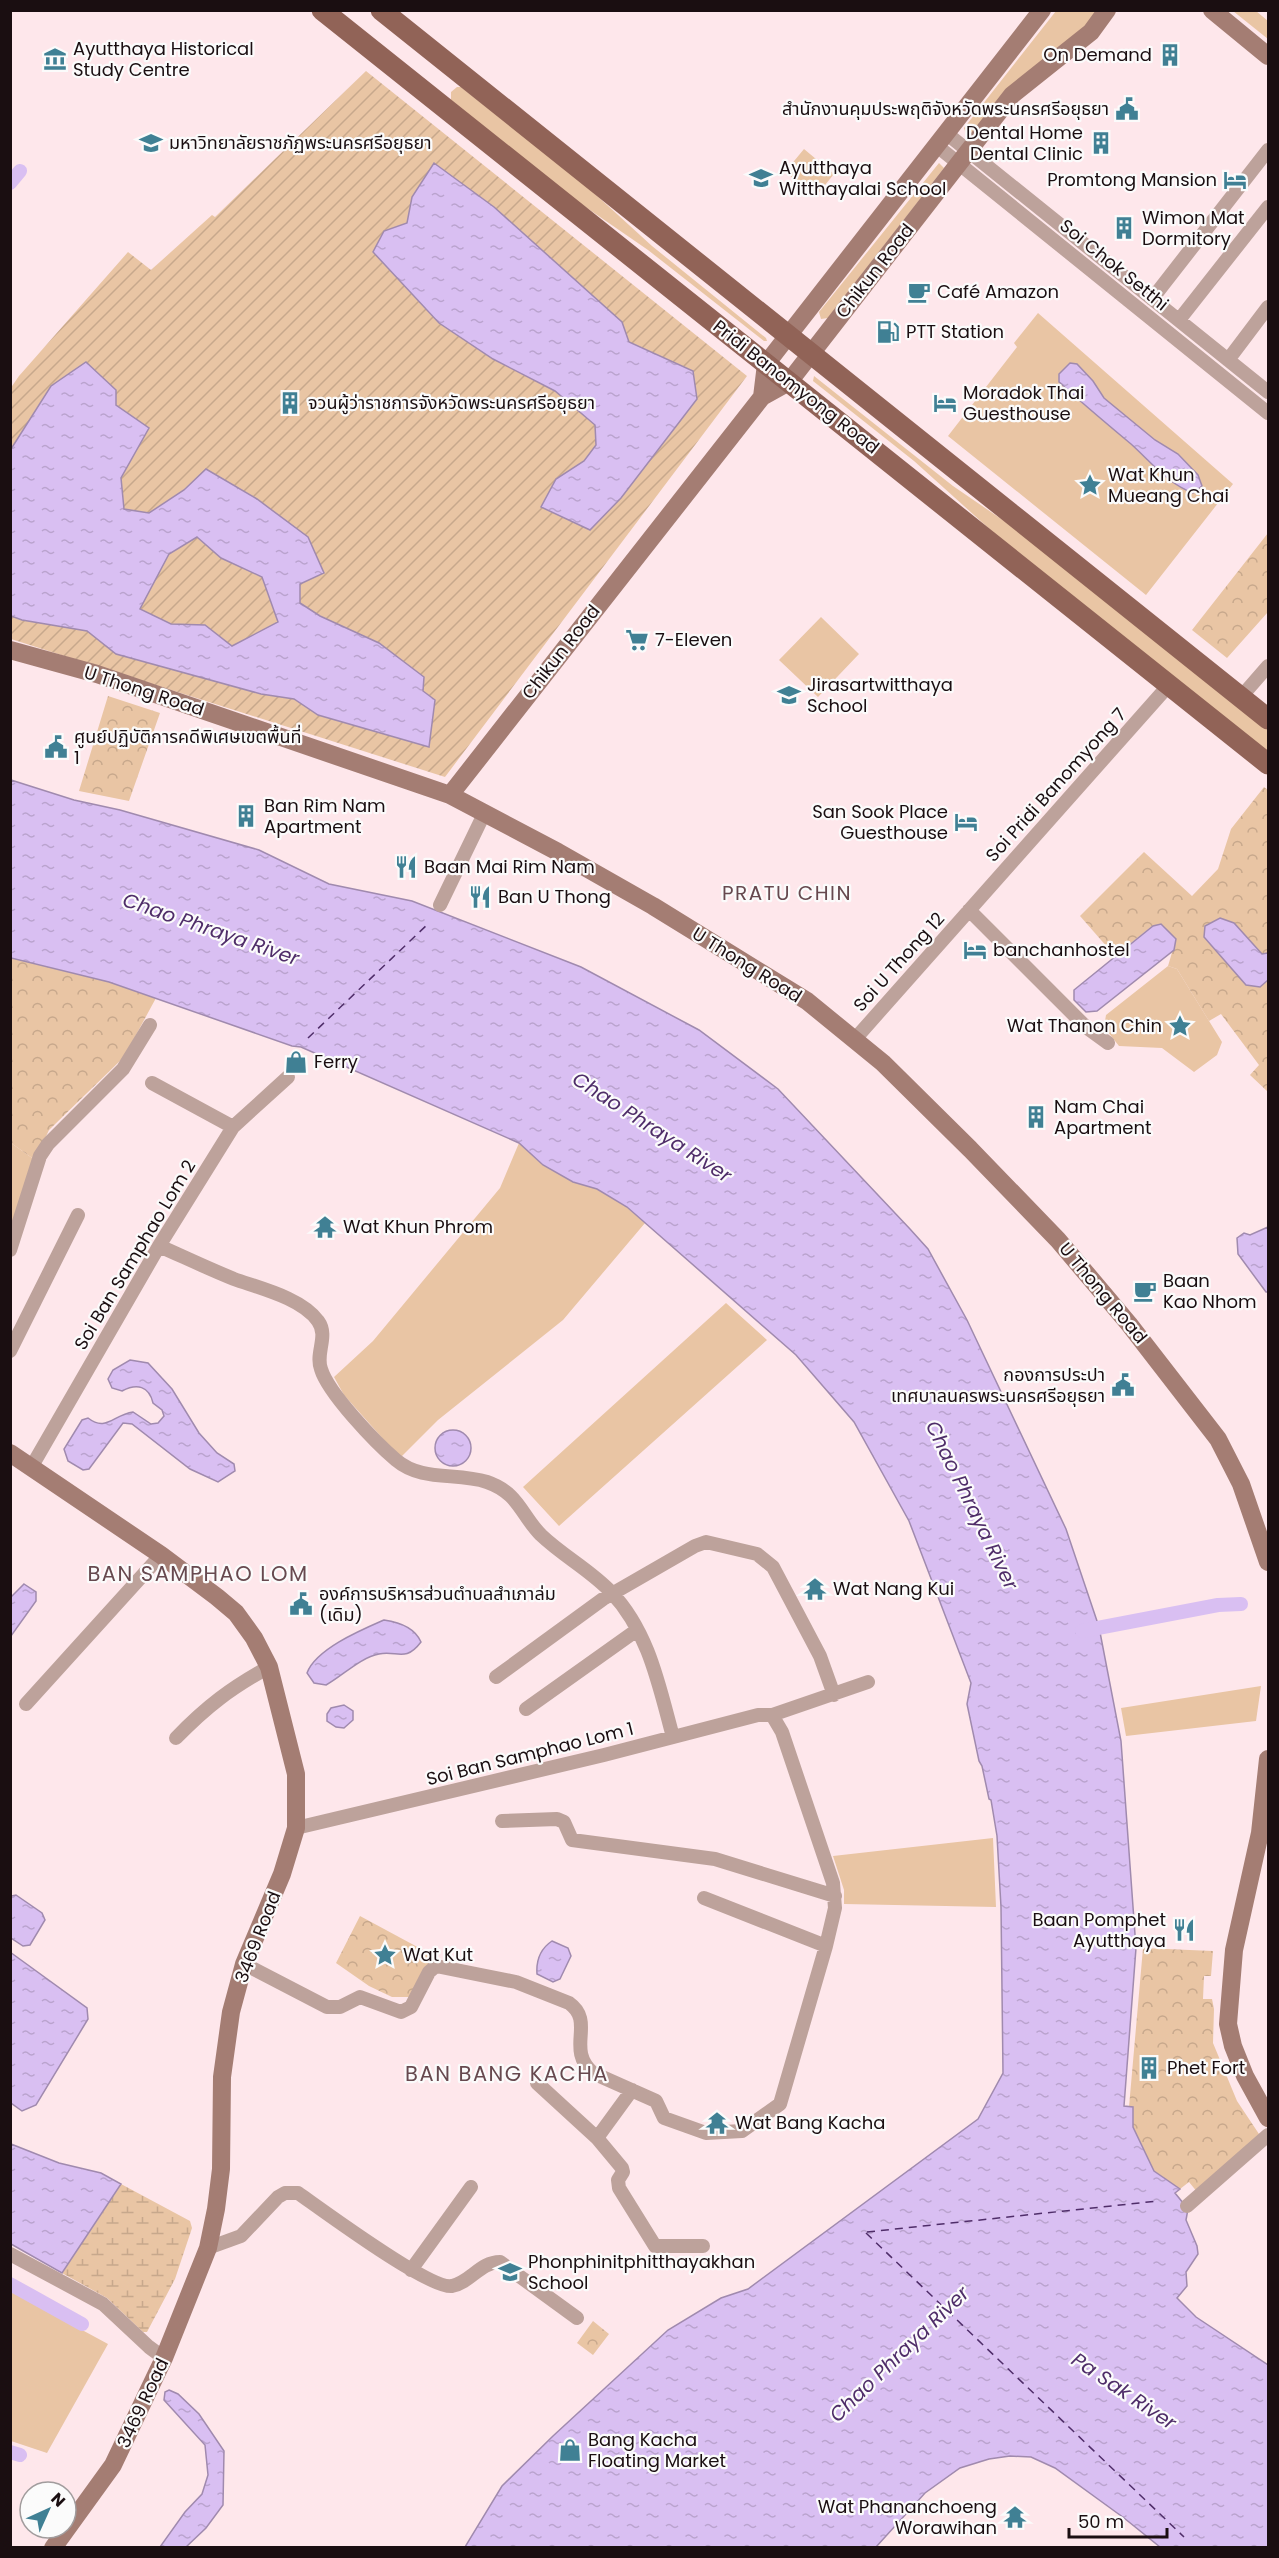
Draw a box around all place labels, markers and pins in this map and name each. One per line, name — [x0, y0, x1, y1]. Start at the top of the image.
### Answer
place label: Ayutthaya Historical Study Centre — [73, 36, 254, 82]
place label: On Demand — [1043, 42, 1152, 67]
building icon: On Demand — [1157, 42, 1183, 68]
museum icon: Ayutthaya Historical Study Centre — [42, 46, 68, 72]
place label: สำนักงานคุมประพฤติจังหวัดพระนครศรีอยุธยา — [782, 96, 1109, 121]
public building icon: สำนักงานคุมประพฤติจังหวัดพระนครศรีอยุธยา — [1114, 96, 1140, 122]
place label: Dental Home Dental Clinic — [966, 120, 1083, 166]
school or university icon: มหาวิทยาลัยราชภัฏพระนครศรีอยุธยา — [138, 130, 164, 156]
place label: มหาวิทยาลัยราชภัฏพระนครศรีอยุธยา — [169, 130, 432, 155]
building icon: Dental Home Dental Clinic — [1088, 130, 1114, 156]
place label: Ayutthaya Witthayalai School — [779, 155, 946, 201]
school or university icon: Ayutthaya Witthayalai School — [748, 165, 774, 191]
place label: Promtong Mansion — [1047, 167, 1217, 192]
hotel icon: Promtong Mansion — [1222, 167, 1248, 193]
place label: Wimon Mat Dormitory — [1142, 205, 1245, 251]
building icon: Wimon Mat Dormitory — [1111, 215, 1137, 241]
cafe icon: Café Amazon — [906, 279, 932, 305]
place label: Café Amazon — [937, 279, 1059, 304]
fuel station icon: PTT Station — [875, 319, 901, 345]
place label: PTT Station — [906, 319, 1004, 344]
place label: Moradok Thai Guesthouse — [963, 380, 1085, 426]
building icon: จวนผู้ว่าราชการจังหวัดพระนครศรีอยุธยา — [277, 390, 303, 416]
place label: จวนผู้ว่าราชการจังหวัดพระนครศรีอยุธยา — [308, 390, 595, 415]
hotel icon: Moradok Thai Guesthouse — [932, 390, 958, 416]
place label: Wat Khun Mueang Chai — [1108, 462, 1229, 508]
place icon: Wat Khun Mueang Chai — [1077, 472, 1103, 498]
supermarket icon: 7-Eleven — [624, 627, 650, 653]
place label: 7-Eleven — [655, 627, 732, 652]
place label: Jirasartwitthaya School — [807, 672, 953, 718]
school or university icon: Jirasartwitthaya School — [776, 682, 802, 708]
place label: ศูนย์ปฏิบัติการคดีพิเศษเขตพื้นที่ 1 — [74, 724, 301, 770]
public building icon: ศูนย์ปฏิบัติการคดีพิเศษเขตพื้นที่ 1 — [43, 734, 69, 760]
place label: Ban Rim Nam Apartment — [264, 793, 386, 839]
place label: San Sook Place Guesthouse — [812, 799, 948, 845]
building icon: Ban Rim Nam Apartment — [233, 803, 259, 829]
hotel icon: San Sook Place Guesthouse — [953, 809, 979, 835]
restaurant icon: Baan Mai Rim Nam — [393, 854, 419, 880]
place label: Baan Mai Rim Nam — [424, 854, 595, 879]
restaurant icon: Ban U Thong — [467, 884, 493, 910]
place label: Ban U Thong — [498, 884, 611, 909]
hotel icon: banchanhostel — [962, 937, 988, 963]
place label: banchanhostel — [993, 937, 1130, 962]
place label: Wat Thanon Chin — [1007, 1013, 1162, 1038]
place icon: Wat Thanon Chin — [1167, 1013, 1193, 1039]
shop icon: Ferry — [283, 1049, 309, 1075]
place label: Ferry — [314, 1049, 358, 1074]
place label: Nam Chai Apartment — [1054, 1094, 1152, 1140]
building icon: Nam Chai Apartment — [1023, 1104, 1049, 1130]
temple icon: Wat Khun Phrom — [312, 1214, 338, 1240]
place label: Wat Khun Phrom — [343, 1214, 493, 1239]
place label: Baan Kao Nhom — [1163, 1268, 1257, 1314]
cafe icon: Baan Kao Nhom — [1132, 1278, 1158, 1304]
place label: กองการประปา เทศบาลนครพระนครศรีอยุธยา — [891, 1362, 1105, 1408]
public building icon: กองการประปา เทศบาลนครพระนครศรีอยุธยา — [1110, 1372, 1136, 1398]
temple icon: Wat Nang Kui — [802, 1576, 828, 1602]
place label: Wat Nang Kui — [833, 1576, 954, 1601]
place label: องค์การบริหารส่วนตำบลสำเภาล่ม (เดิม) — [319, 1581, 556, 1627]
public building icon: องค์การบริหารส่วนตำบลสำเภาล่ม (เดิม) — [288, 1591, 314, 1617]
place label: Baan Pomphet Ayutthaya — [1032, 1907, 1166, 1953]
restaurant icon: Baan Pomphet Ayutthaya — [1171, 1917, 1197, 1943]
place icon: Wat Kut — [372, 1942, 398, 1968]
place label: Wat Kut — [403, 1942, 473, 1967]
building icon: Phet Fort — [1136, 2055, 1162, 2081]
place label: Phet Fort — [1167, 2055, 1245, 2080]
temple icon: Wat Bang Kacha — [704, 2110, 730, 2136]
place label: Wat Bang Kacha — [735, 2110, 885, 2135]
place label: Phonphinitphitthayakhan School — [528, 2249, 755, 2295]
school or university icon: Phonphinitphitthayakhan School — [497, 2259, 523, 2285]
place label: Bang Kacha Floating Market — [588, 2427, 726, 2473]
shop icon: Bang Kacha Floating Market — [557, 2437, 583, 2463]
place label: Wat Phananchoeng Worawihan — [818, 2494, 997, 2540]
temple icon: Wat Phananchoeng Worawihan — [1002, 2504, 1028, 2530]

